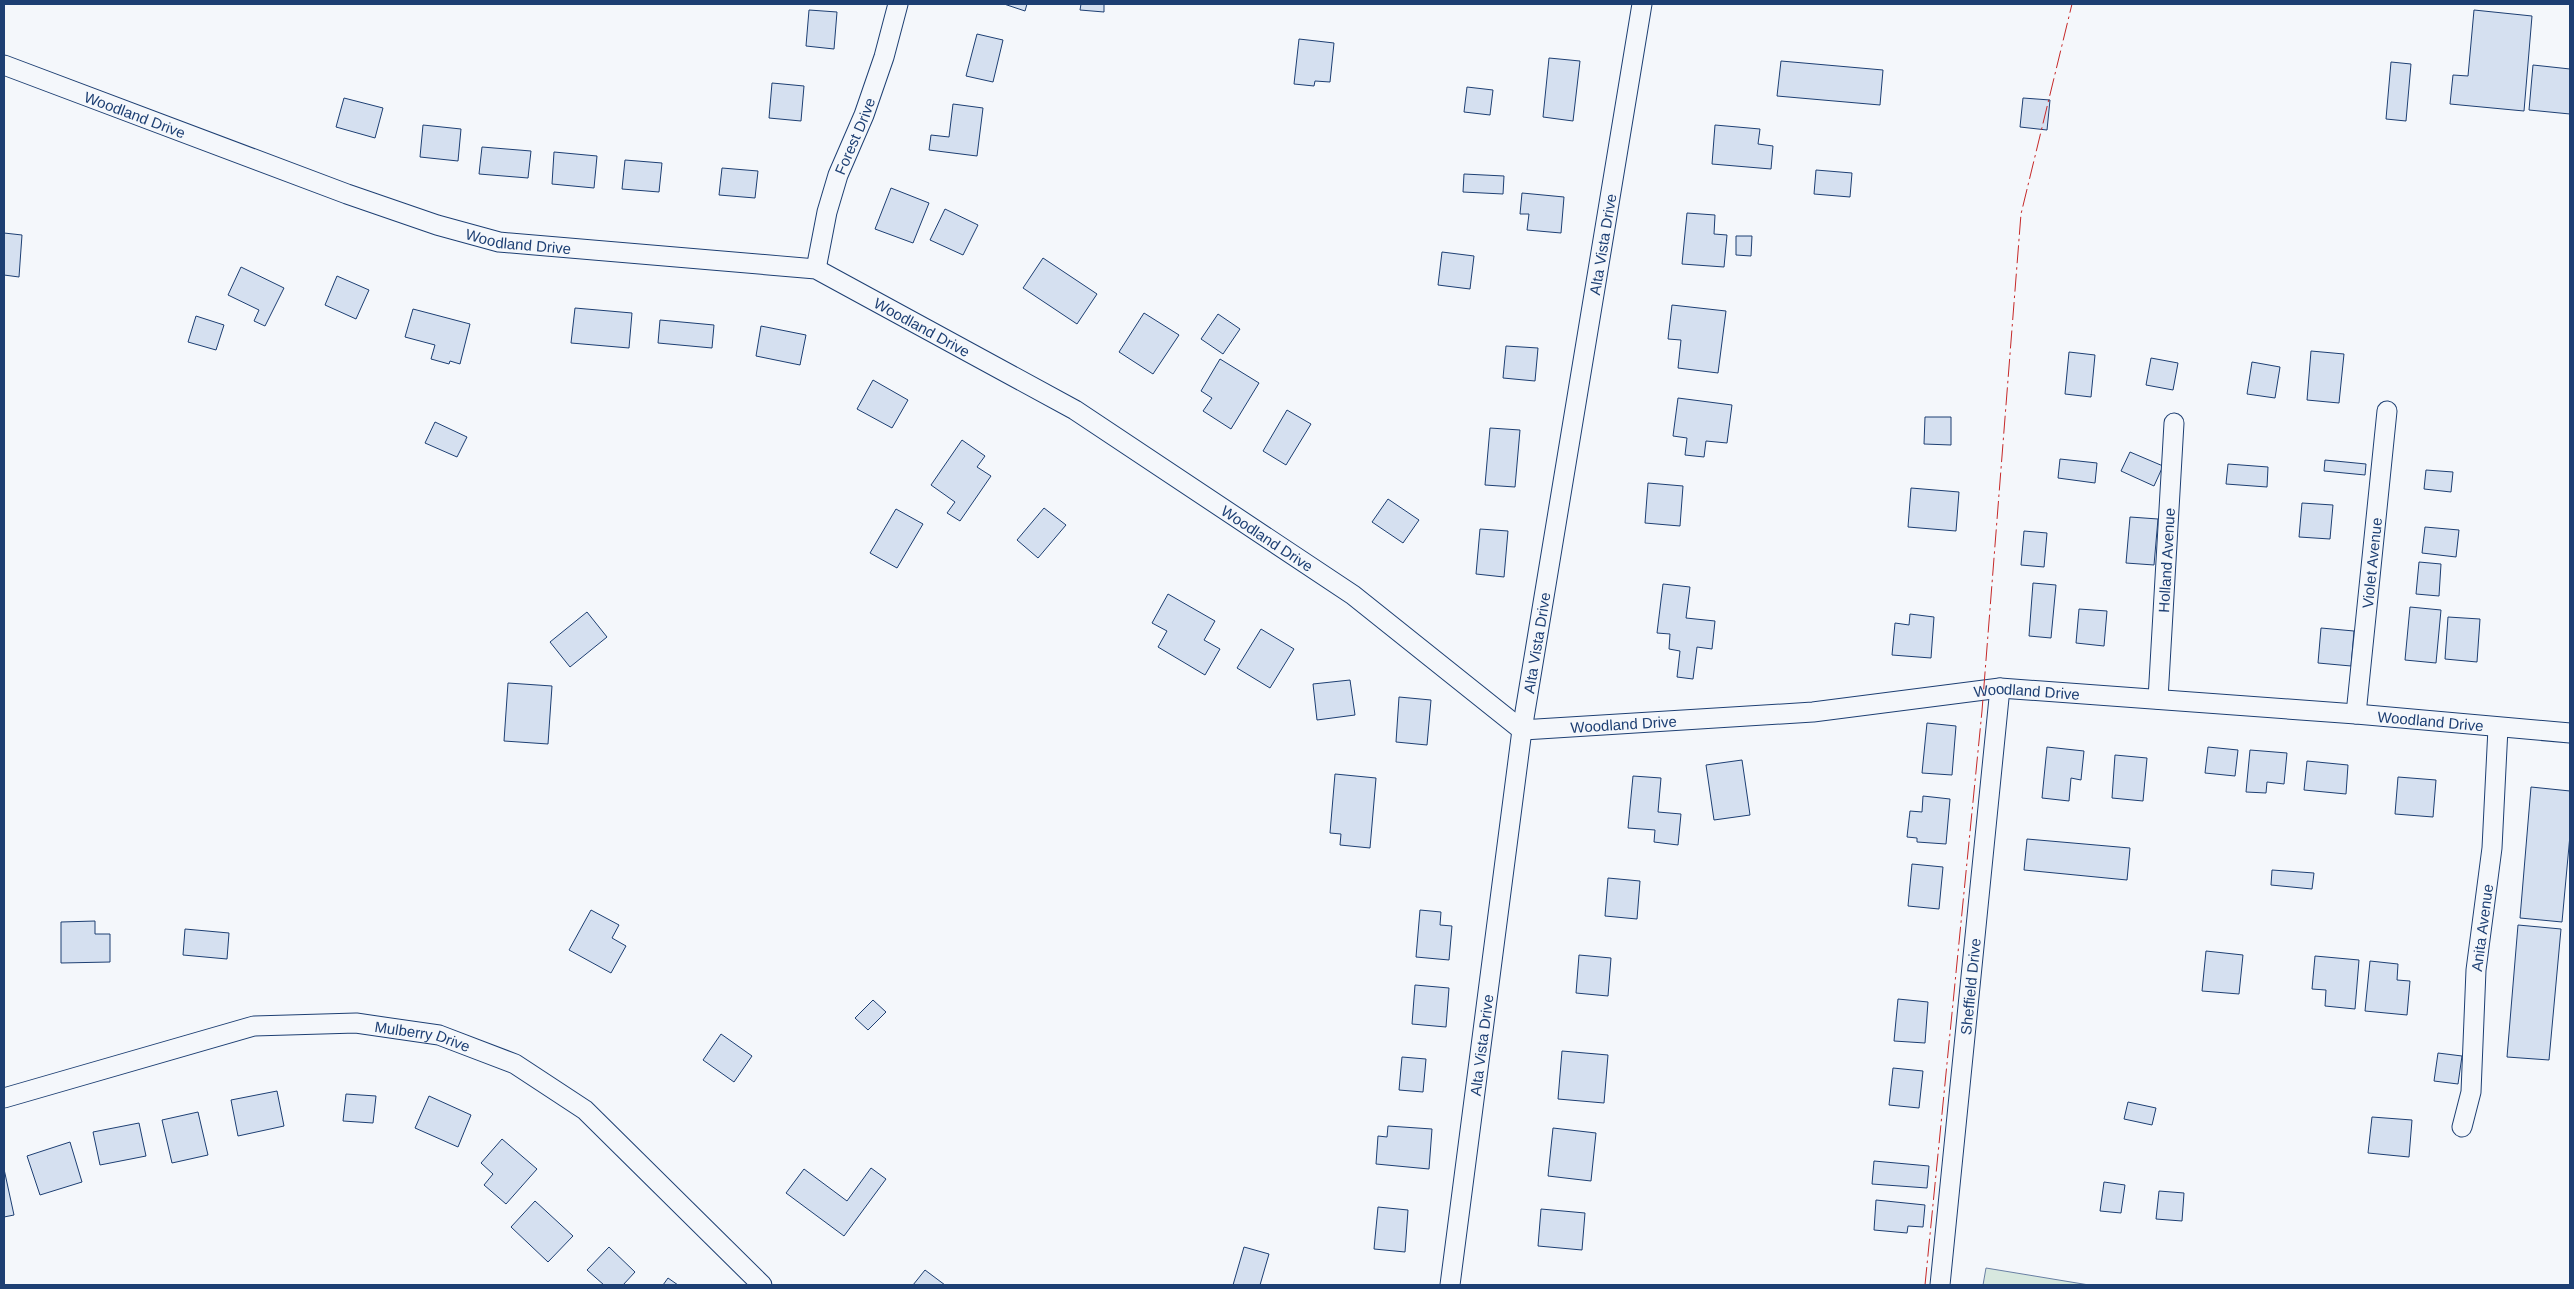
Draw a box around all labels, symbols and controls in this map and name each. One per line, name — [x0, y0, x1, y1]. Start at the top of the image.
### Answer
street label: Woodland Drive — [82, 88, 188, 141]
street label: Forest Drive — [831, 95, 878, 177]
street label: Alta Vista Drive — [1586, 192, 1619, 296]
street label: Woodland Drive — [464, 225, 572, 257]
street label: Woodland Drive — [871, 294, 973, 360]
street label: Woodland Drive — [1218, 501, 1316, 575]
street label: Holland Avenue — [2155, 507, 2178, 613]
street label: Violet Avenue — [2358, 517, 2385, 609]
street label: Alta Vista Drive — [1520, 591, 1553, 695]
street label: Woodland Drive — [1973, 679, 2080, 702]
street label: Woodland Drive — [2377, 707, 2484, 734]
street label: Woodland Drive — [1570, 712, 1677, 735]
street label: Anita Avenue — [2467, 883, 2496, 972]
street label: Sheffield Drive — [1957, 937, 1983, 1036]
street label: Alta Vista Drive — [1466, 993, 1496, 1097]
street label: Mulberry Drive — [374, 1017, 473, 1055]

